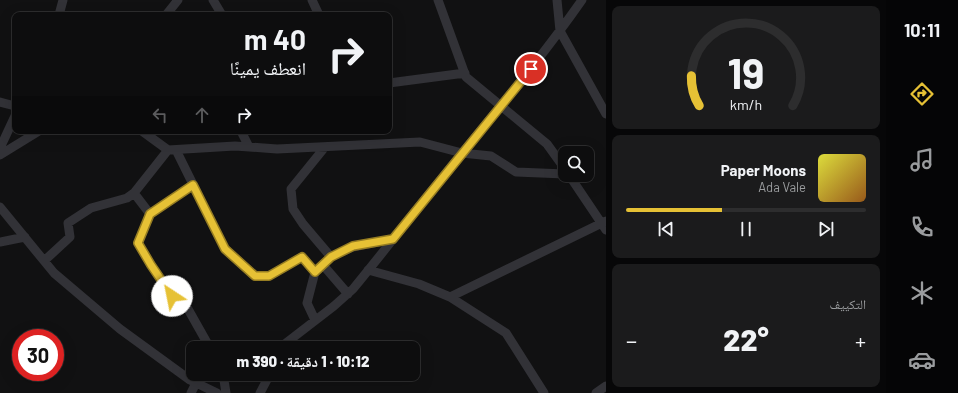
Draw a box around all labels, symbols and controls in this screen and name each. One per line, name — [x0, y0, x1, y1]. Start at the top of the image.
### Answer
text: 10:11 — [904, 19, 940, 41]
text: 40 m — [244, 22, 306, 56]
icon: right — [320, 28, 372, 80]
text: 19 — [728, 46, 764, 96]
pin — [514, 52, 548, 86]
text: انعطف يمينًا — [230, 57, 306, 79]
icon: arrive — [520, 58, 542, 80]
icon: directions — [908, 80, 936, 108]
text: km/h — [730, 95, 762, 112]
icon: left — [149, 104, 171, 126]
icon: ahead — [191, 104, 213, 126]
icon: right — [233, 104, 255, 126]
map controls — [558, 146, 594, 182]
button: search — [558, 146, 594, 182]
icon: music — [908, 146, 936, 174]
text: Paper Moons — [721, 161, 806, 179]
text: Ada Vale — [758, 179, 806, 195]
icon: phone — [908, 213, 936, 241]
icon: previous — [655, 218, 677, 240]
icon: pause — [735, 218, 757, 240]
icon: next — [815, 218, 837, 240]
position arrow — [151, 275, 193, 317]
icon: climate — [908, 279, 936, 307]
text: التكييف — [830, 296, 866, 312]
text: 22° — [723, 321, 769, 357]
text: − — [626, 327, 637, 353]
text: + — [855, 327, 866, 353]
speed limit sign: 30 — [12, 329, 64, 381]
icon: car — [908, 346, 936, 374]
text: 10:12 · 1 دقيقة · 390 m — [237, 352, 369, 370]

